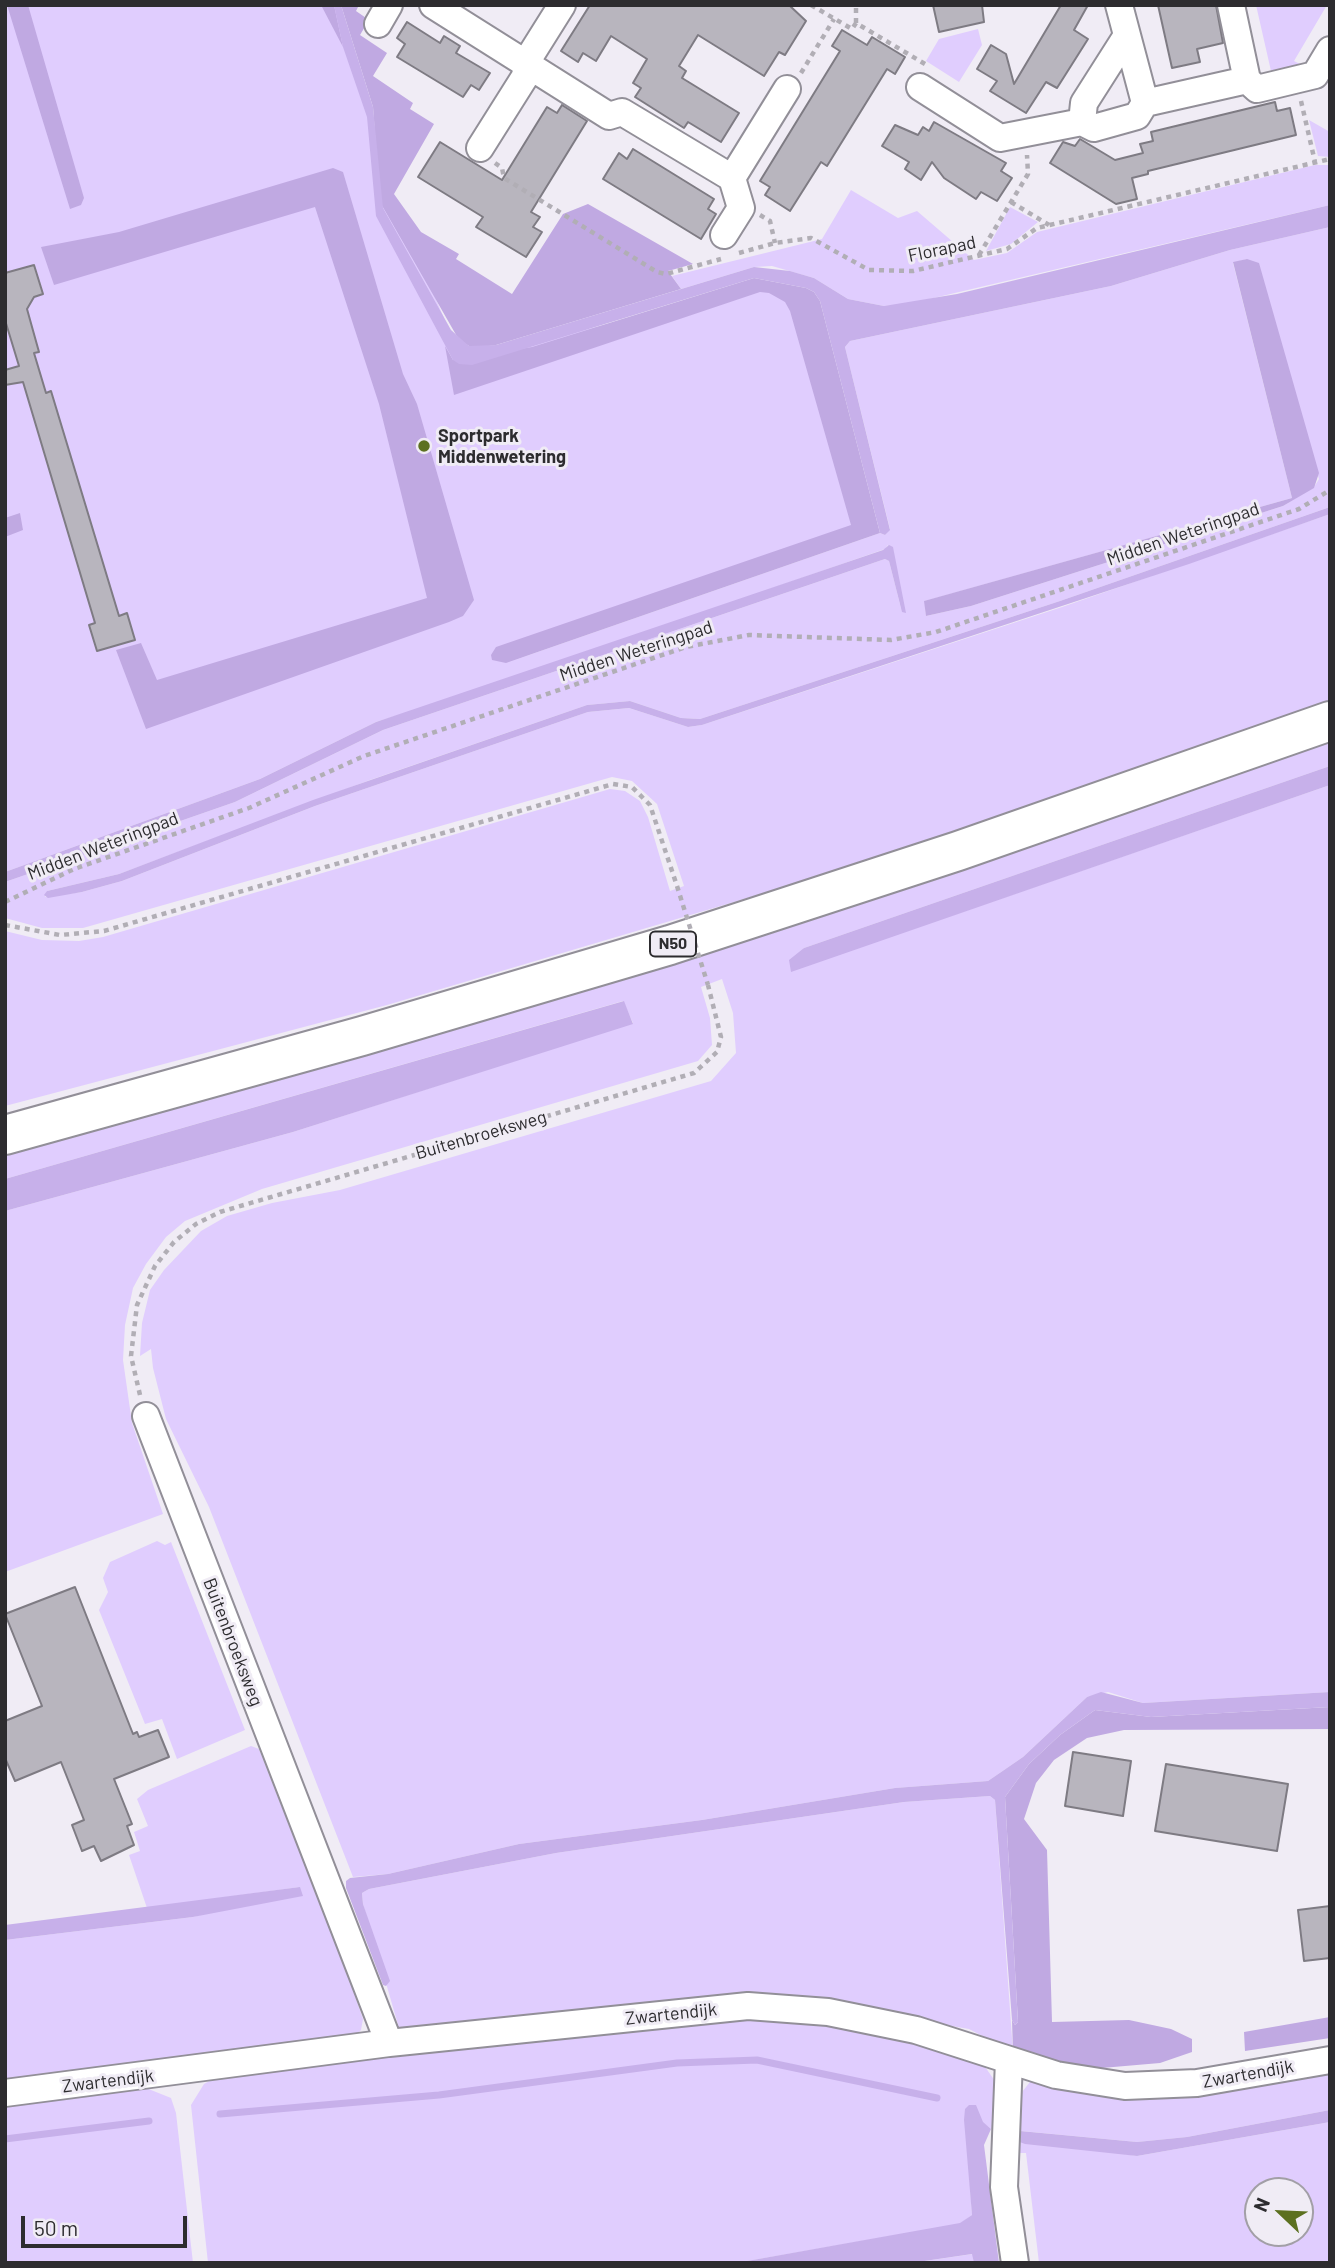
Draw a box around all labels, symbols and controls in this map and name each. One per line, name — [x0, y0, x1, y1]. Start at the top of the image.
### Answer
street label: Florapad — [906, 231, 978, 267]
place label: Sportpark Middenwetering — [438, 425, 566, 467]
marker: Sportpark Middenwetering — [416, 438, 432, 454]
street label: Midden Weteringpad — [1104, 498, 1262, 570]
street label: Midden Weteringpad — [557, 616, 715, 686]
street label: Midden Weteringpad — [25, 807, 181, 885]
road number: N50 — [650, 932, 696, 956]
street label: Buitenbroeksweg — [413, 1106, 549, 1164]
street label: Buitenbroeksweg — [199, 1575, 267, 1709]
street label: Zwartendijk — [624, 1998, 718, 2030]
street label: Zwartendijk — [1201, 2055, 1295, 2093]
street label: Zwartendijk — [61, 2065, 155, 2097]
north arrow — [1244, 2177, 1314, 2247]
text: N — [1248, 2194, 1274, 2215]
scale bar — [24, 2202, 191, 2246]
text: 50 m — [34, 2215, 78, 2240]

